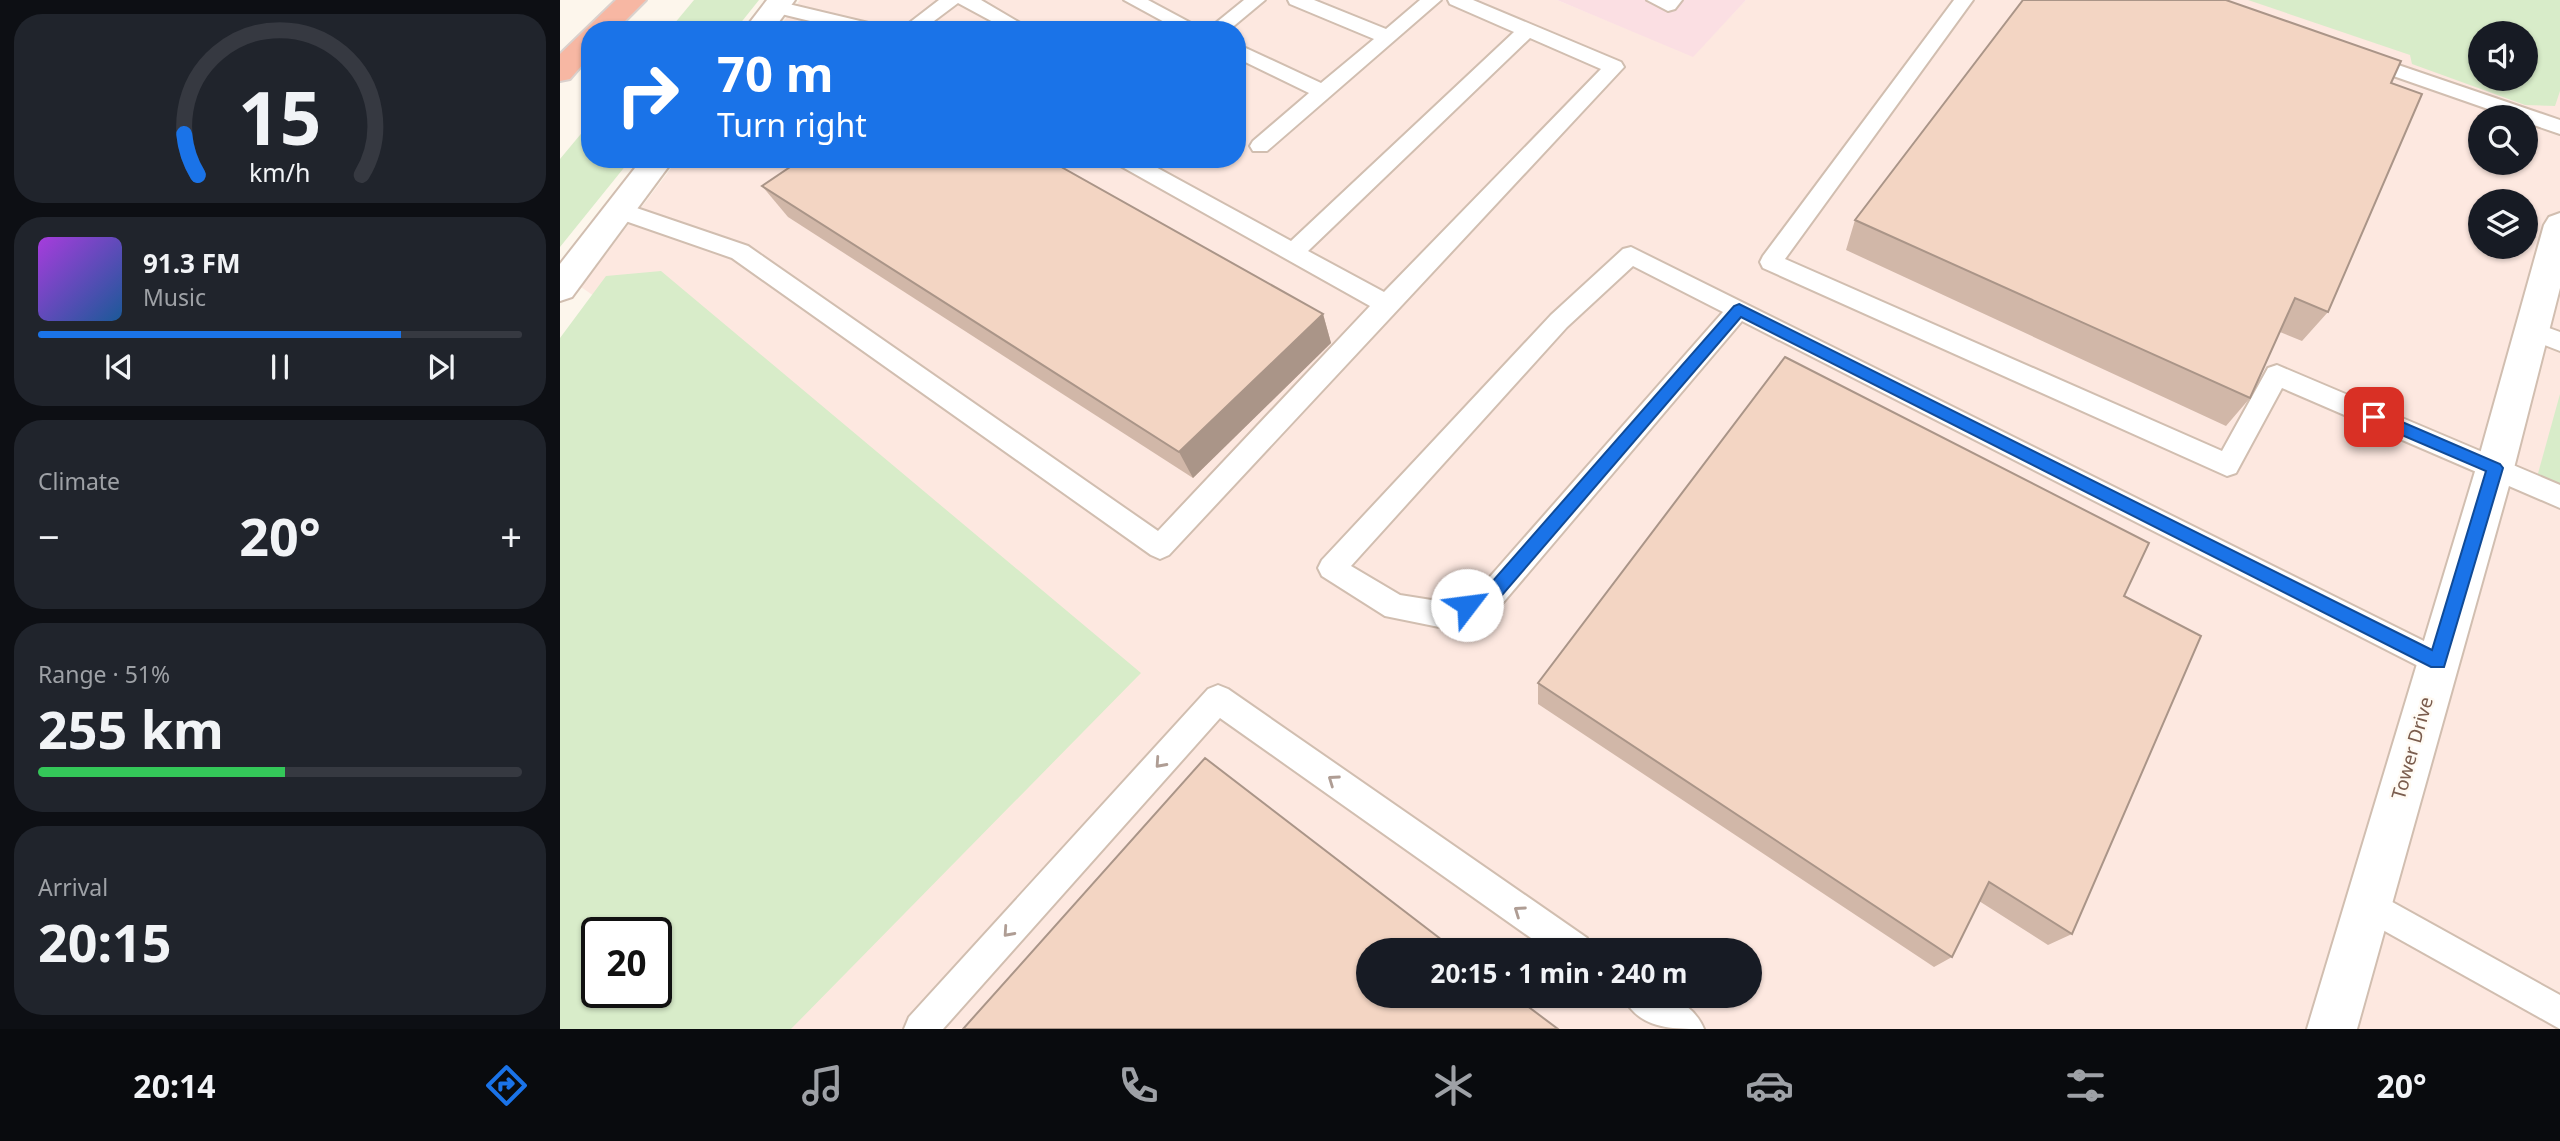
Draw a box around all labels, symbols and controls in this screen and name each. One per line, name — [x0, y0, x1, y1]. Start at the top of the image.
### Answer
map controls — [2468, 21, 2538, 259]
button: sound — [2468, 21, 2538, 91]
text: 70 m — [717, 40, 834, 106]
icon: right — [602, 49, 693, 140]
text: 15 — [238, 67, 322, 166]
text: Turn right — [717, 103, 867, 146]
button: search — [2468, 105, 2538, 175]
text: km/h — [249, 154, 311, 188]
button: layers — [2468, 189, 2538, 259]
text: 91.3 FM — [143, 245, 240, 281]
text: Music — [143, 281, 206, 313]
icon: previous — [100, 348, 138, 386]
icon: pause — [261, 348, 299, 386]
icon: next — [422, 348, 460, 386]
pin — [2344, 387, 2404, 447]
icon: arrive — [2355, 398, 2393, 436]
text: Climate — [38, 465, 120, 497]
text: 20° — [239, 500, 321, 571]
text: − — [38, 510, 60, 562]
text: + — [500, 510, 522, 562]
position arrow — [1430, 568, 1504, 642]
text: Range · 51% — [38, 658, 170, 690]
text: 255 km — [38, 693, 224, 764]
street label: Tower Drive — [2385, 694, 2439, 802]
one-way arrow — [1156, 755, 1168, 768]
one-way arrow — [1328, 776, 1341, 788]
text: Arrival — [38, 871, 108, 903]
text: 20:15 — [38, 906, 172, 977]
one-way arrow — [1514, 907, 1527, 919]
speed limit sign: 20 — [581, 917, 672, 1008]
one-way arrow — [1004, 924, 1016, 937]
text: 20:15 · 1 min · 240 m — [1431, 955, 1687, 991]
icon: directions — [482, 1061, 531, 1110]
icon: music — [798, 1061, 847, 1110]
icon: phone — [1114, 1061, 1163, 1110]
icon: climate — [1429, 1061, 1478, 1110]
icon: car — [1745, 1061, 1794, 1110]
icon: filters — [2061, 1061, 2110, 1110]
text: 20:14 — [133, 1064, 216, 1107]
text: 20° — [2376, 1064, 2427, 1107]

